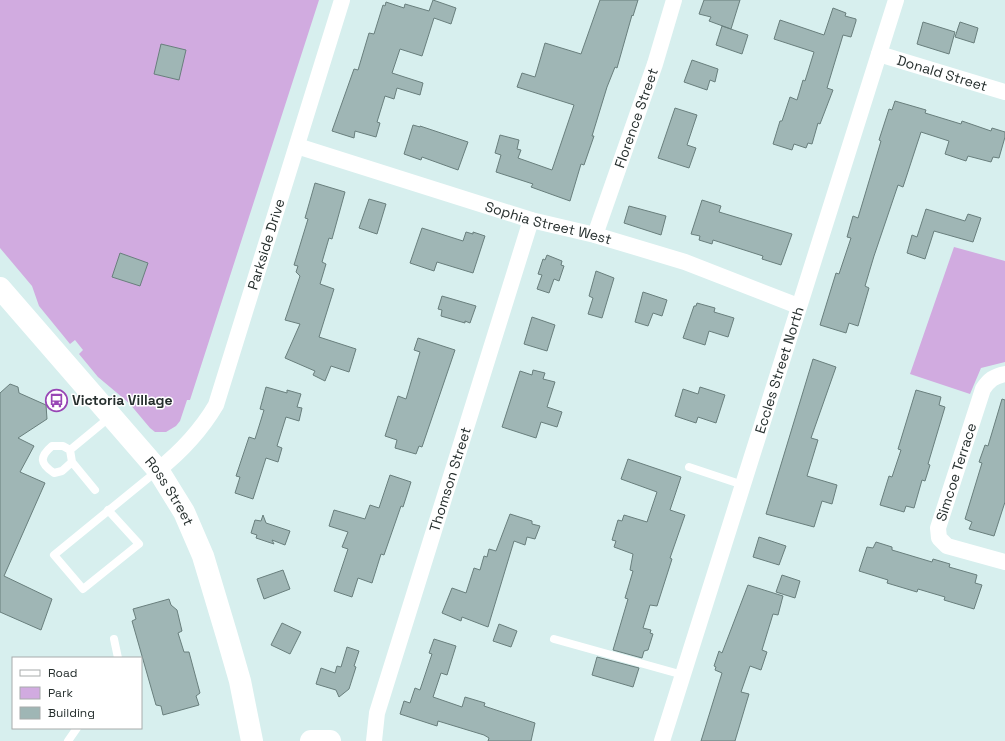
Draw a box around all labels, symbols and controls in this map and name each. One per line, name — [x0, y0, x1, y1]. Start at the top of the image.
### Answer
street label: Donald Street — [895, 51, 990, 95]
street label: Florence Street — [610, 66, 662, 170]
street label: Parkside Drive — [243, 197, 289, 292]
street label: Sophia Street West — [483, 197, 614, 249]
street label: Eccles Street North — [751, 304, 808, 436]
bus stop icon: Victoria Village — [44, 387, 70, 413]
place label: Victoria Village — [72, 391, 173, 409]
street label: Simcoe Terrace — [932, 420, 980, 524]
street label: Thomson Street — [425, 425, 475, 534]
street label: Ross Street — [141, 452, 198, 528]
legend — [12, 657, 142, 729]
text: Road — [48, 665, 77, 681]
text: Park — [48, 685, 73, 701]
text: Building — [48, 705, 95, 721]

